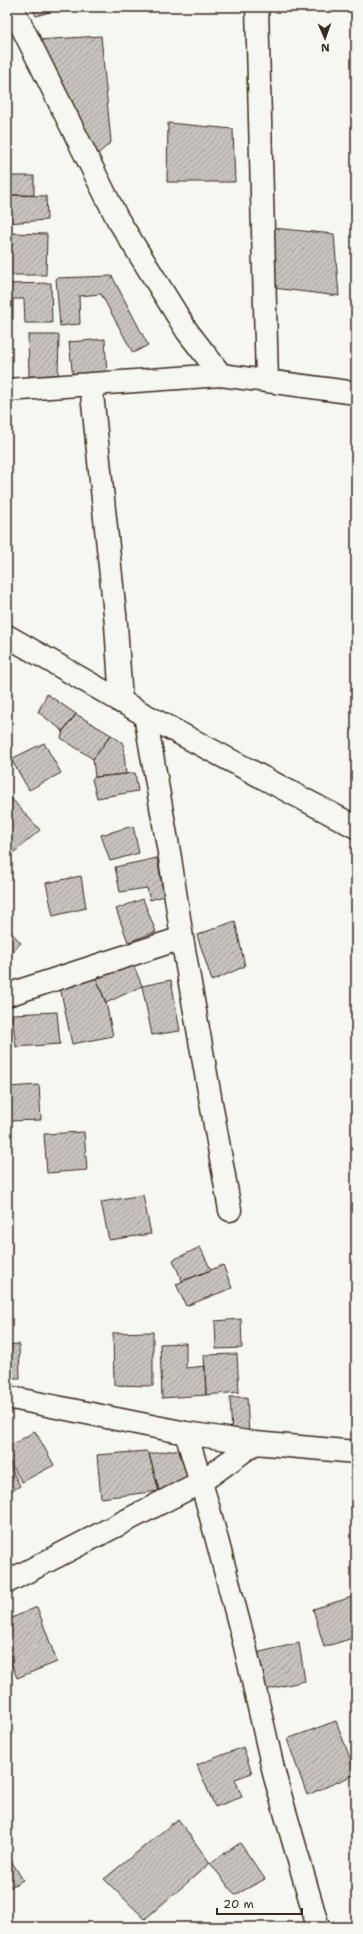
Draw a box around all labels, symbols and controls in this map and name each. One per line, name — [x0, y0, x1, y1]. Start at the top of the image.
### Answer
north arrow — [305, 18, 345, 58]
text: N — [320, 40, 330, 55]
scale bar — [217, 1890, 302, 1916]
text: 20 m — [223, 1896, 254, 1912]

